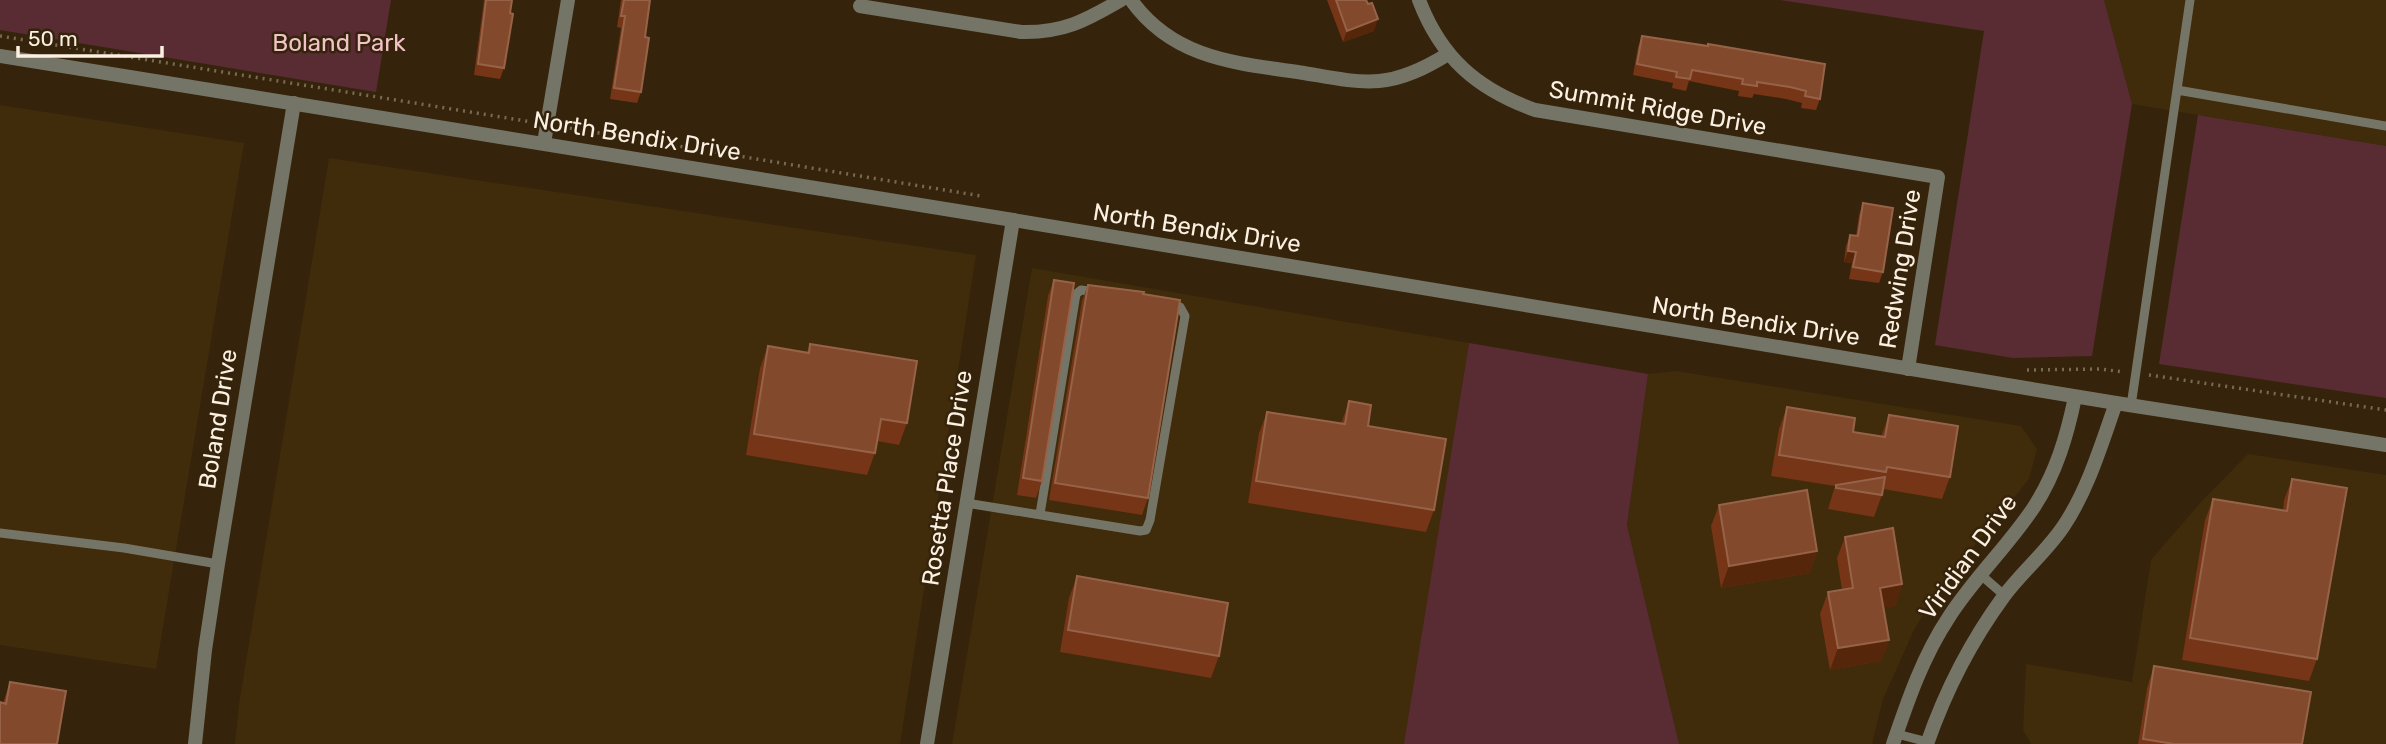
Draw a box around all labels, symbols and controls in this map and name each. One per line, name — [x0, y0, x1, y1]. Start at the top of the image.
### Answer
scale bar — [18, 14, 161, 58]
text: 50 m — [28, 26, 78, 51]
park label: Boland Park — [272, 29, 406, 57]
street label: Summit Ridge Drive — [1547, 75, 1769, 141]
street label: North Bendix Drive — [531, 106, 743, 166]
street label: Redwing Drive — [1874, 187, 1926, 351]
street label: North Bendix Drive — [1091, 198, 1303, 258]
street label: North Bendix Drive — [1650, 291, 1862, 351]
street label: Boland Drive — [193, 347, 243, 491]
street label: Rosetta Place Drive — [916, 368, 978, 588]
street label: Viridian Drive — [1913, 489, 2023, 625]

